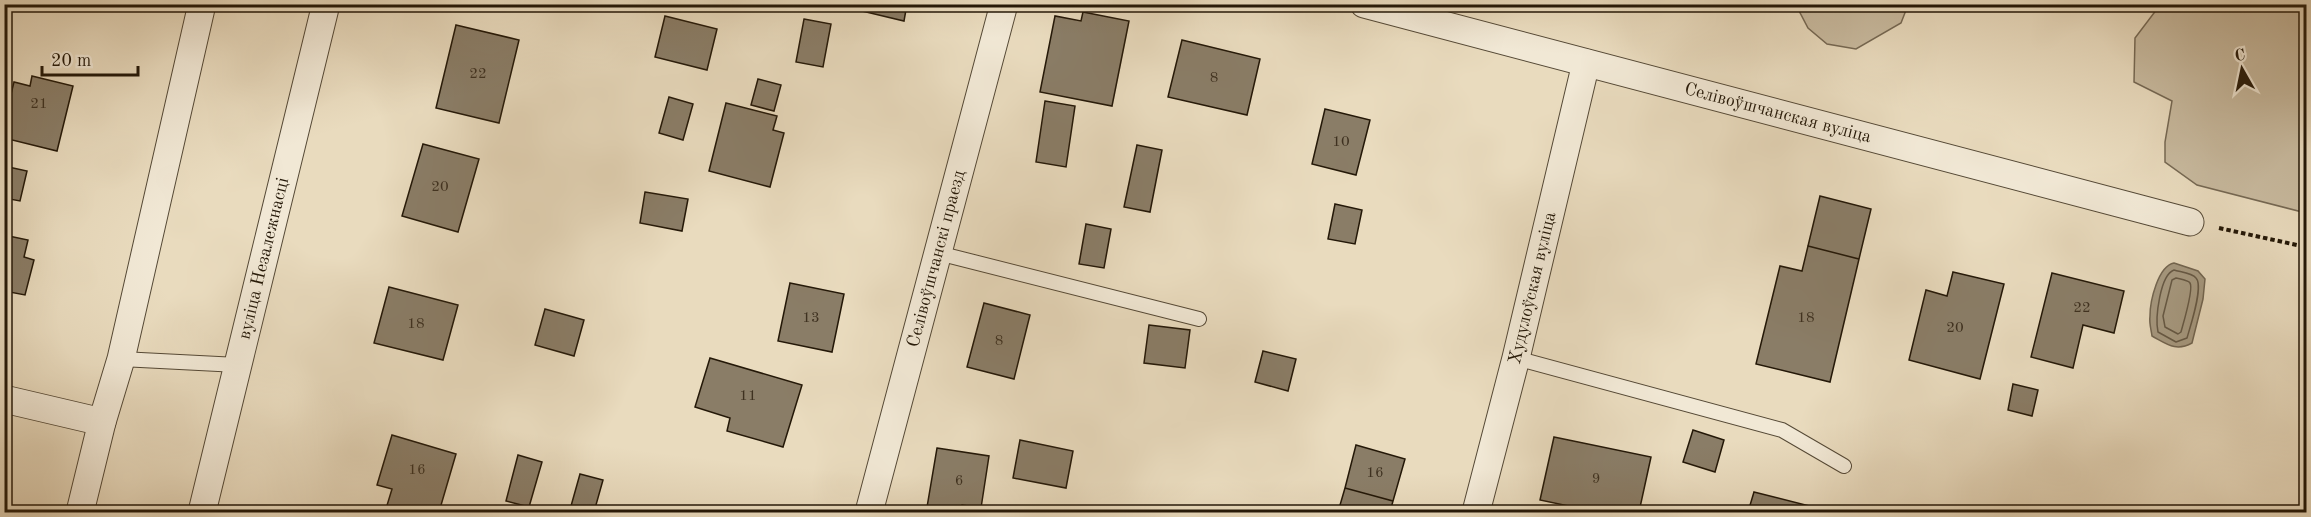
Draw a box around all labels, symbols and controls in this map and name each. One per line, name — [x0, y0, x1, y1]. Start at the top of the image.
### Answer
scale bar — [42, 39, 138, 77]
north arrow — [2212, 39, 2272, 99]
text: С — [2233, 47, 2246, 65]
text: 20 m — [51, 52, 91, 70]
house number: 22 — [469, 67, 487, 82]
house number: 8 — [1210, 71, 1218, 86]
street label: Селівоўшчанская вуліца — [1682, 80, 1873, 147]
house number: 21 — [30, 97, 48, 112]
house number: 10 — [1332, 135, 1350, 150]
street label: Селівоўшчанскі праезд — [904, 168, 968, 349]
street label: вуліца Незалежнасці — [235, 176, 292, 341]
house number: 20 — [431, 180, 449, 195]
street label: Худулоўская вуліца — [1506, 210, 1559, 366]
house number: 22 — [2073, 301, 2091, 316]
house number: 13 — [802, 311, 820, 326]
house number: 18 — [1797, 311, 1815, 326]
house number: 18 — [407, 317, 425, 332]
house number: 20 — [1946, 321, 1964, 336]
house number: 8 — [995, 334, 1003, 349]
house number: 11 — [739, 389, 757, 404]
house number: 16 — [408, 463, 426, 478]
house number: 16 — [1366, 466, 1384, 481]
house number: 9 — [1592, 472, 1600, 487]
house number: 6 — [955, 474, 963, 489]

